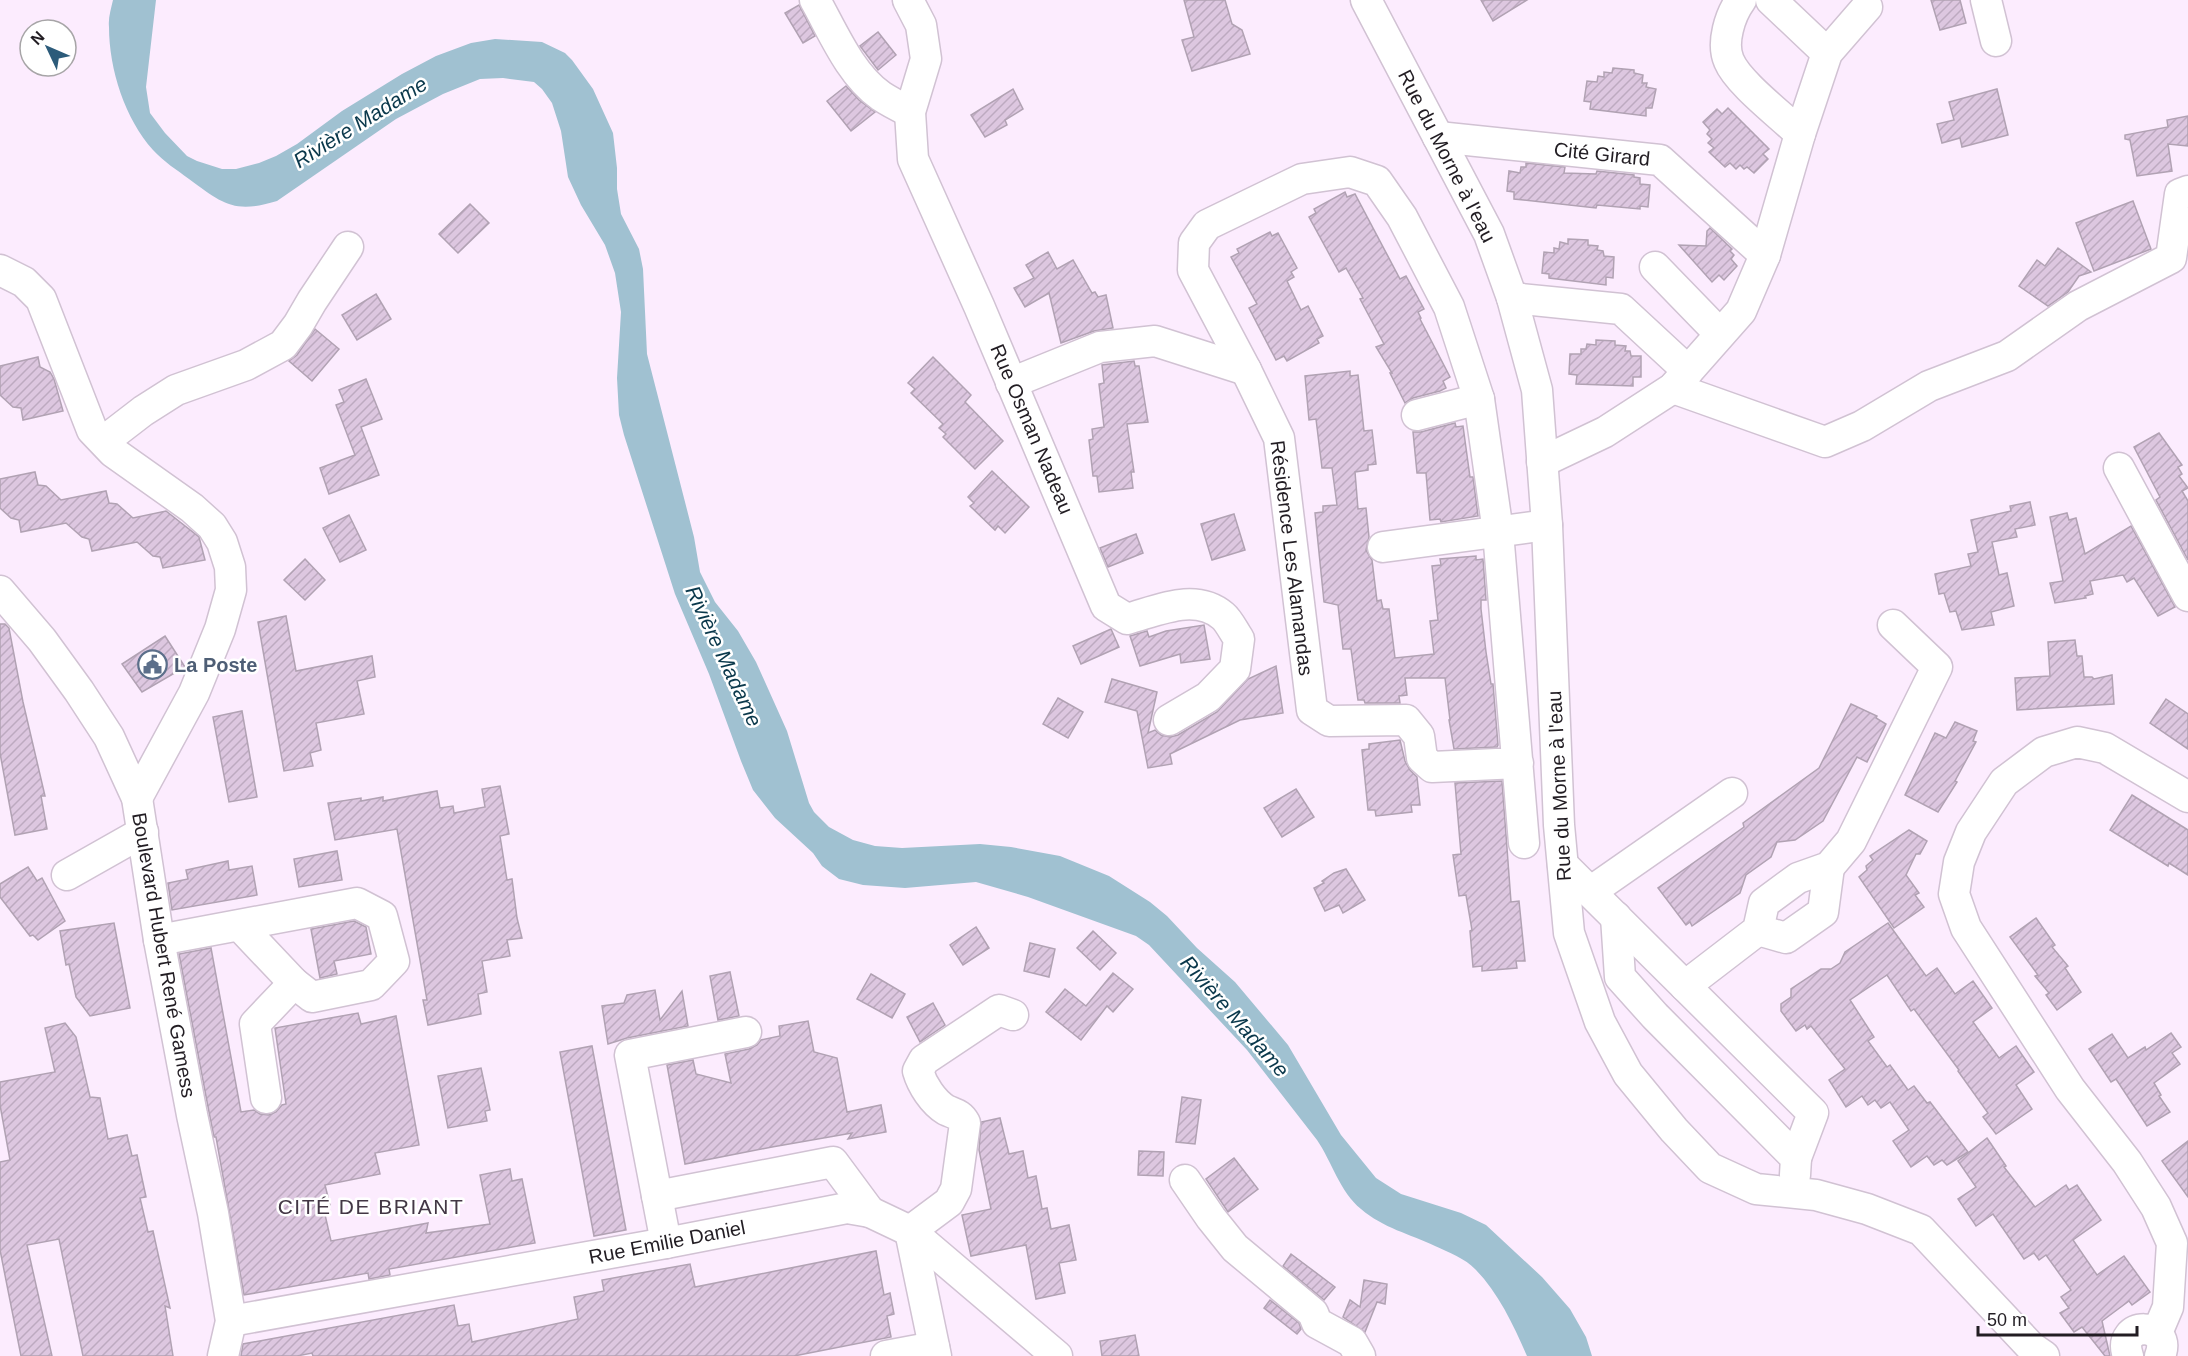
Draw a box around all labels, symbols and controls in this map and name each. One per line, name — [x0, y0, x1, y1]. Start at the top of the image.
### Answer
north arrow — [18, 18, 78, 78]
text: N — [27, 28, 48, 48]
street label: Rue du Morne à l'eau — [1394, 66, 1500, 246]
water label: Rivière Madame — [289, 72, 431, 172]
street label: Cité Girard — [1553, 138, 1651, 170]
street label: Rue Osman Nadeau — [986, 341, 1078, 517]
street label: Résidence Les Alamandas — [1267, 439, 1317, 677]
water label: Rivière Madame — [681, 582, 767, 730]
public building icon: La Poste — [137, 649, 169, 681]
place label: La Poste — [174, 654, 257, 676]
street label: Rue du Morne à l'eau — [1543, 690, 1575, 882]
street label: Boulevard Hubert René Gamess — [128, 811, 200, 1099]
water label: Rivière Madame — [1176, 951, 1294, 1081]
district label: CITÉ DE BRIANT — [278, 1195, 464, 1218]
street label: Rue Emilie Daniel — [587, 1216, 747, 1268]
scale bar — [1978, 1299, 2137, 1337]
text: 50 m — [1987, 1310, 2027, 1330]

